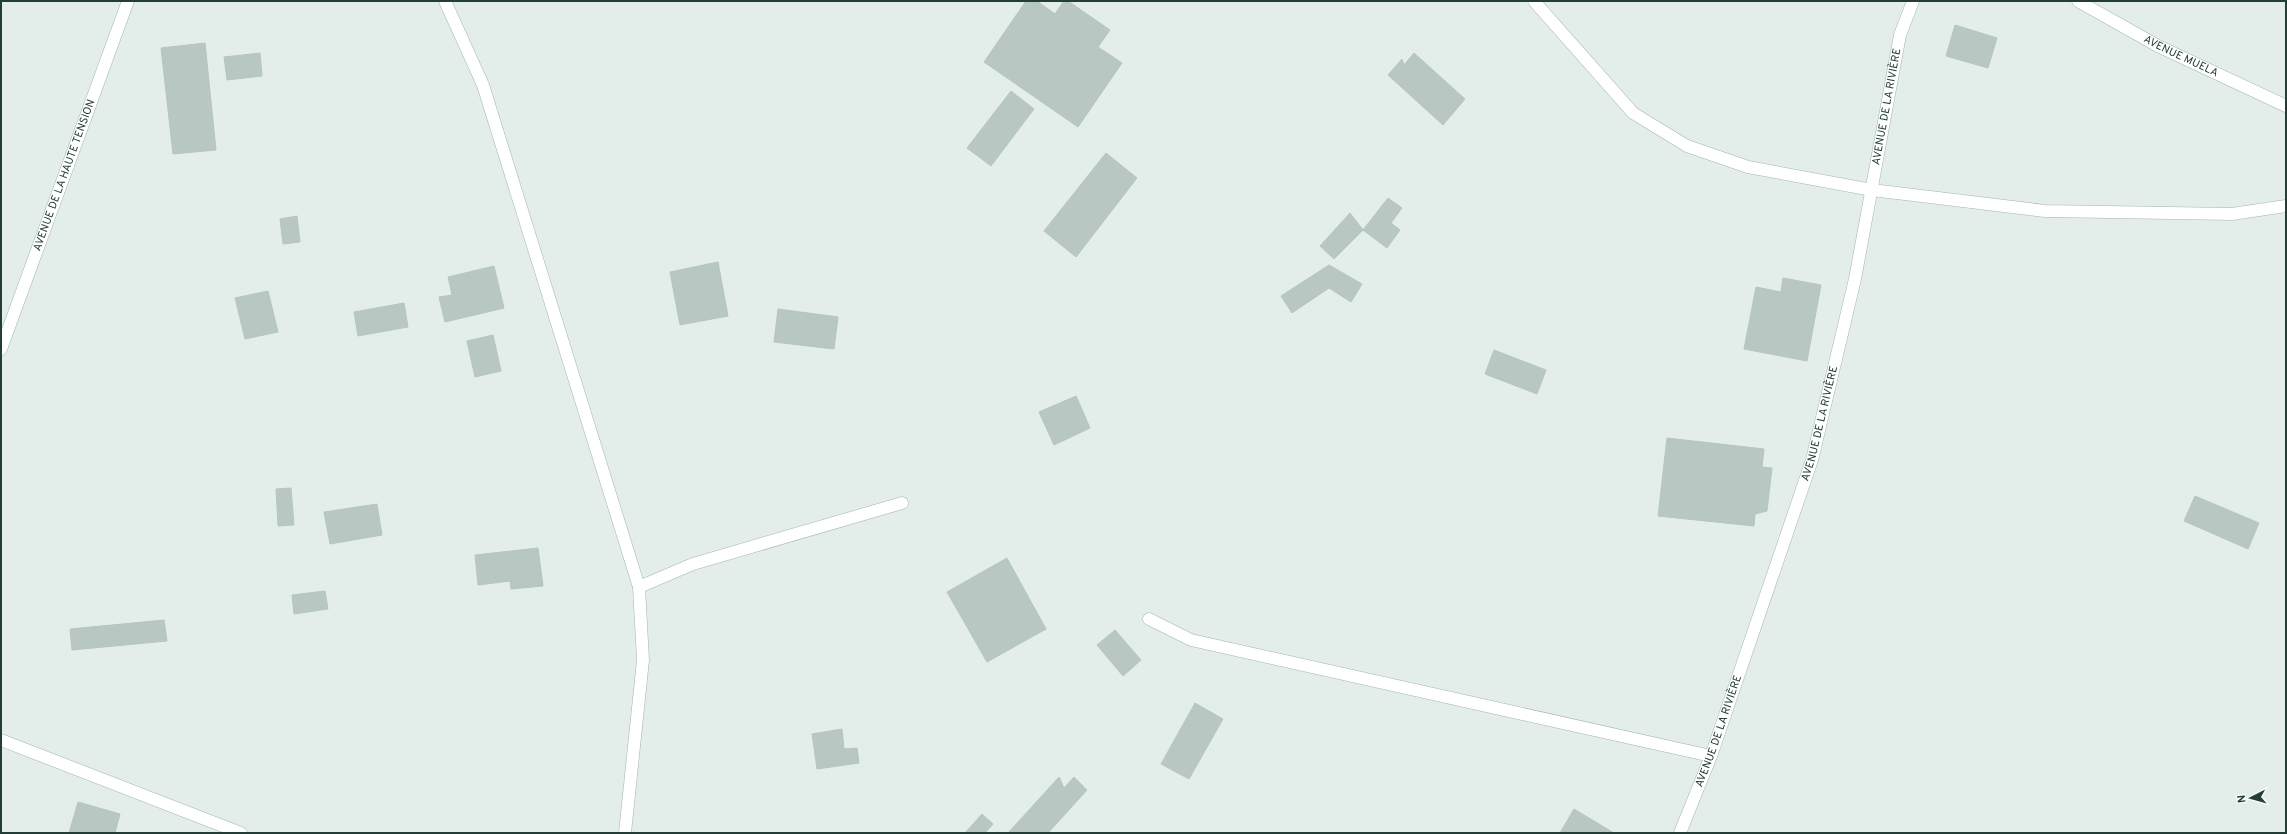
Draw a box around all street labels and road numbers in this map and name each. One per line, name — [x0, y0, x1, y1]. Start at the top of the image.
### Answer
street label: AVENUE MUELA — [2141, 32, 2221, 80]
street label: AVENUE DE LA RIVIÈRE — [1869, 47, 1904, 166]
street label: AVENUE DE LA HAUTE TENSION — [30, 97, 99, 253]
street label: AVENUE DE LA RIVIÈRE — [1798, 365, 1841, 483]
street label: AVENUE DE LA RIVIÈRE — [1692, 673, 1745, 789]

